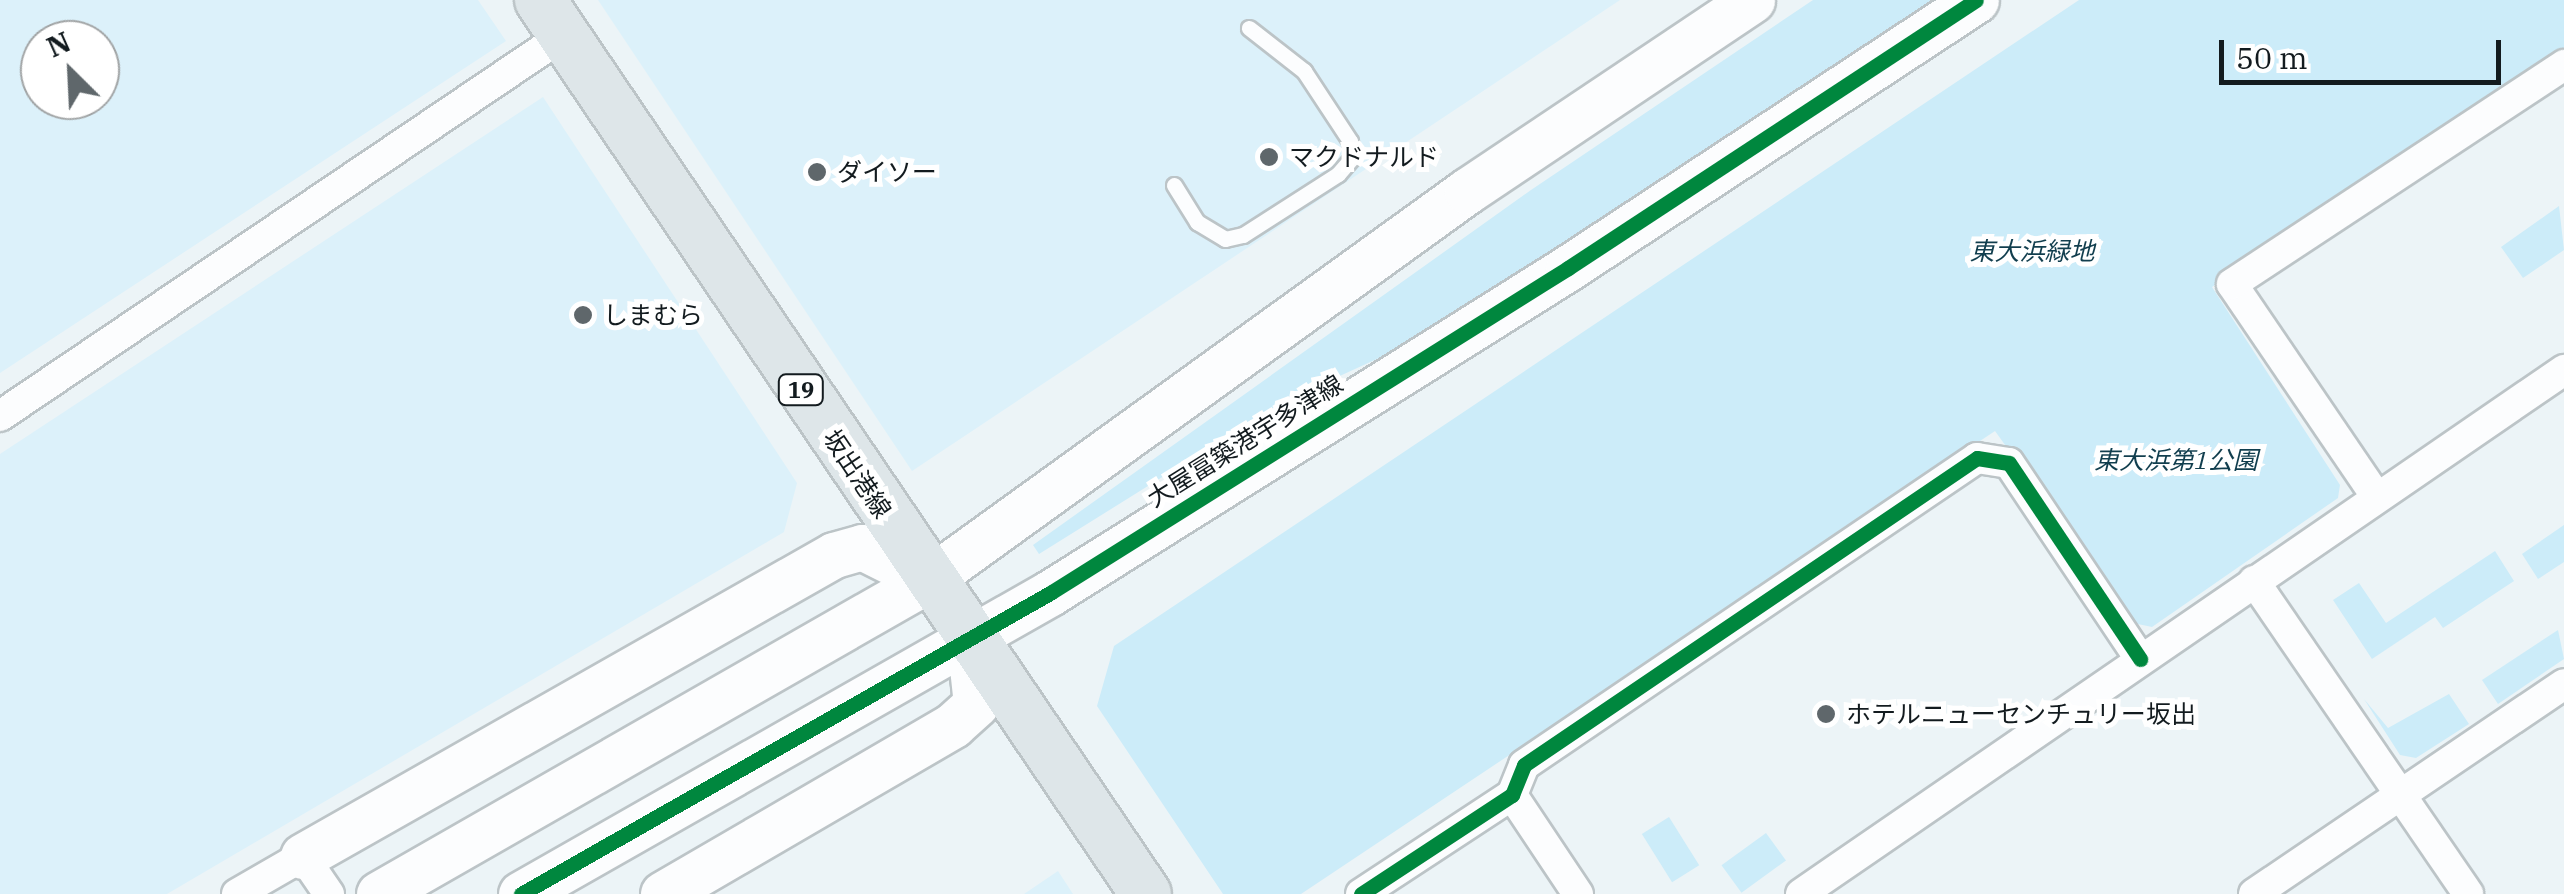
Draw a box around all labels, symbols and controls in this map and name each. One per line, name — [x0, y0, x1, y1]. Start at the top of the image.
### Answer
north arrow — [20, 20, 120, 120]
scale bar — [2224, 20, 2506, 82]
text: N — [41, 23, 76, 65]
text: 50 m — [2236, 38, 2308, 77]
place label: マクドナルド — [1289, 142, 1439, 172]
marker: マクドナルド — [1258, 146, 1280, 168]
place label: ダイソー — [837, 157, 937, 187]
marker: ダイソー — [806, 161, 828, 183]
park label: 東大浜緑地 — [1970, 236, 2094, 266]
place label: しまむら — [603, 300, 703, 330]
marker: しまむら — [572, 304, 594, 326]
street label: 大屋冨築港宇多津線 — [1142, 369, 1348, 513]
road number: 19 — [776, 373, 826, 407]
street label: 坂出港線 — [817, 424, 897, 524]
park label: 東大浜第1公園 — [2094, 445, 2258, 475]
place label: ホテルニューセンチュリー坂出 — [1846, 699, 2196, 729]
marker: ホテルニューセンチュリー坂出 — [1815, 703, 1837, 725]

